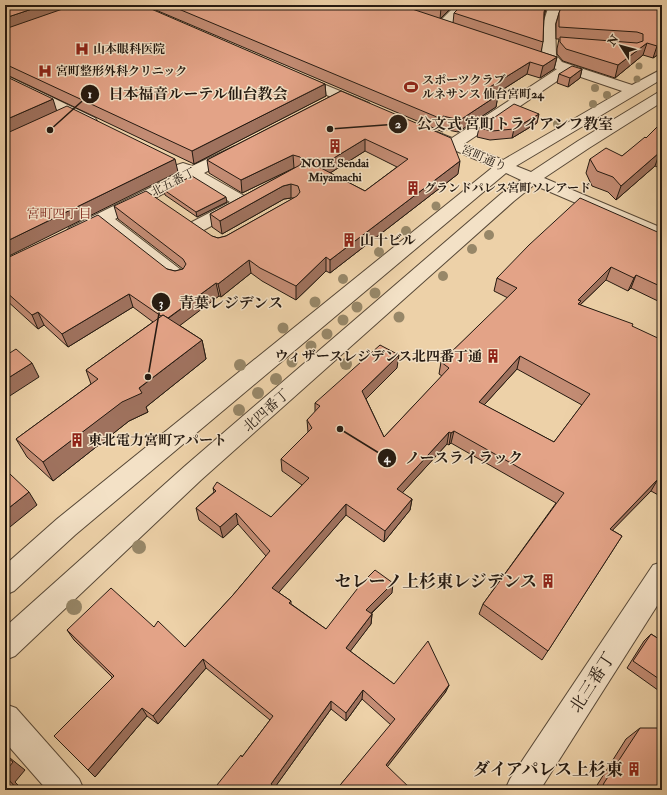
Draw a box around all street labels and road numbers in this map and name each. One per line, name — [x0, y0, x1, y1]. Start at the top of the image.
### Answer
street label: 宮町通り — [459, 142, 509, 175]
street label: 北五番丁 — [148, 165, 198, 200]
street label: 北四番丁 — [240, 386, 293, 435]
street label: 北三番丁 — [565, 648, 620, 717]

